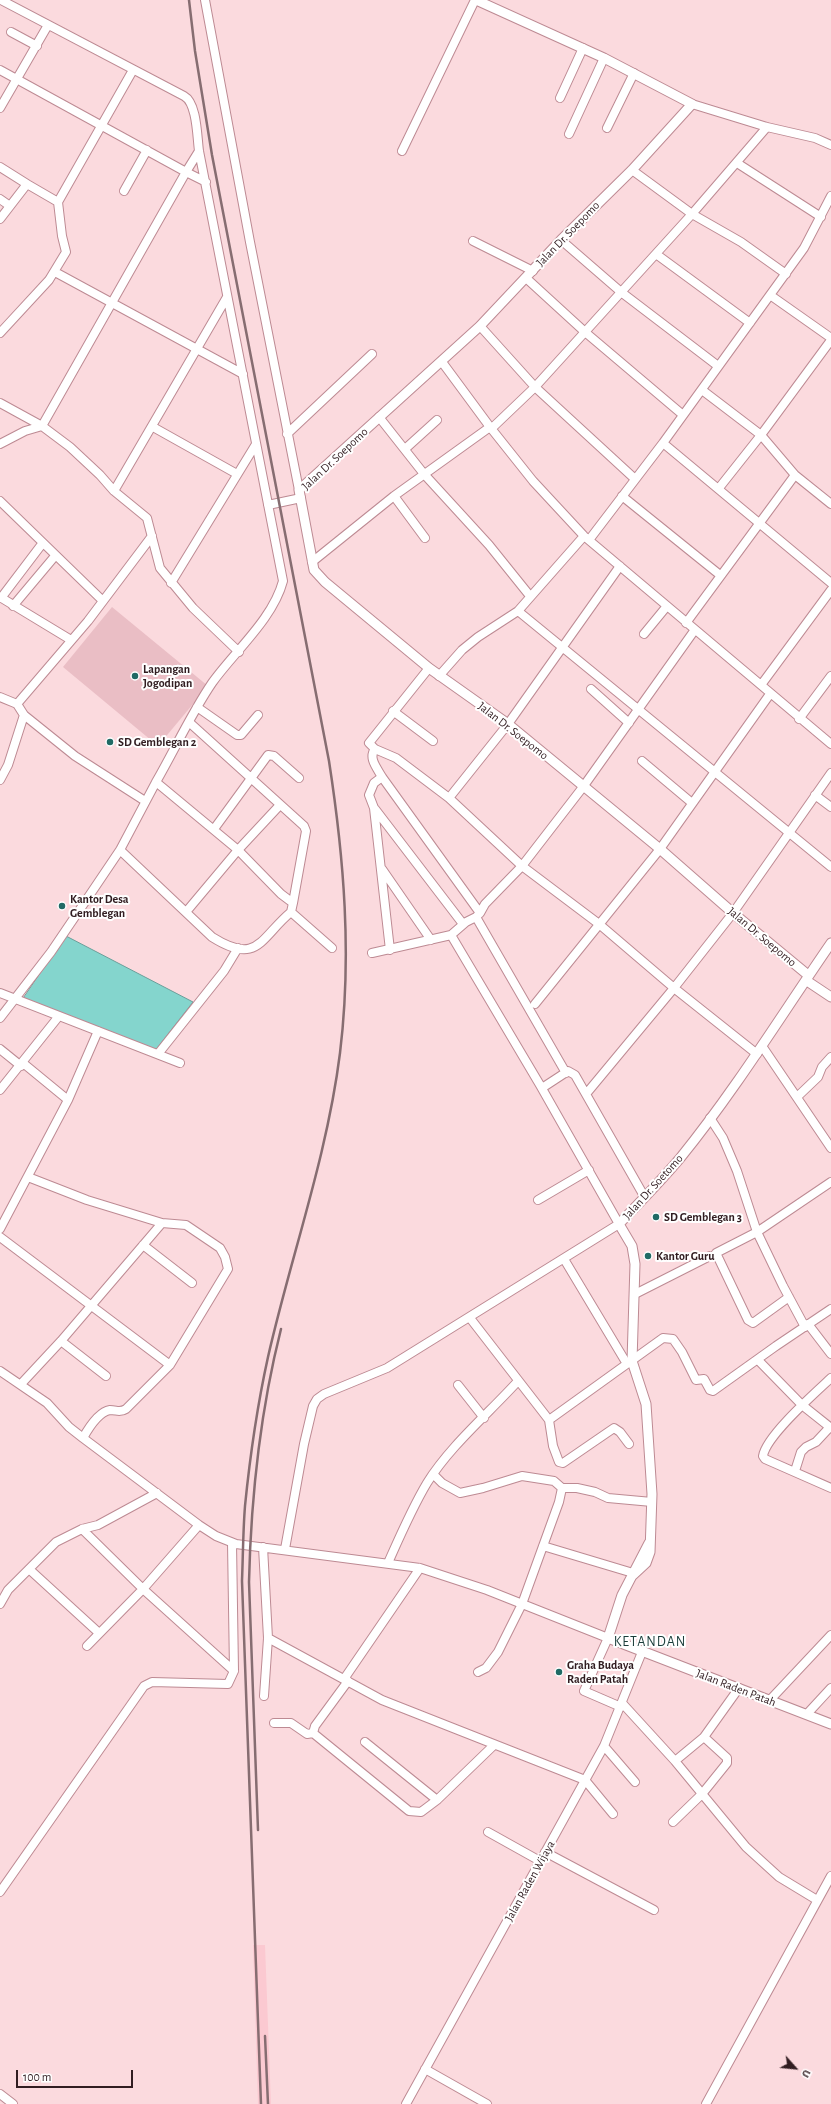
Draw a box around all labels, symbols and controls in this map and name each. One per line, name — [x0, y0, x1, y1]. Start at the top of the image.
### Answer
street label: Jalan Dr. Soepomo — [533, 198, 603, 270]
street label: Jalan Dr. Soepomo — [299, 425, 371, 493]
place label: Lapangan Jogodipan — [143, 662, 192, 690]
marker: Lapangan Jogodipan — [130, 671, 140, 681]
street label: Jalan Dr. Soepomo — [475, 699, 551, 763]
place label: SD Gemblegan 2 — [118, 735, 196, 749]
marker: SD Gemblegan 2 — [105, 737, 115, 747]
place label: Kantor Desa Gemblegan — [70, 892, 129, 920]
marker: Kantor Desa Gemblegan — [57, 901, 67, 911]
street label: Jalan Dr. Soepomo — [725, 904, 799, 970]
street label: Jalan Dr. Soetomo — [620, 1151, 686, 1223]
place label: SD Gemblegan 3 — [664, 1210, 742, 1224]
marker: SD Gemblegan 3 — [651, 1212, 661, 1222]
place label: Kantor Guru — [656, 1249, 714, 1263]
marker: Kantor Guru — [643, 1251, 653, 1261]
district label: KETANDAN — [614, 1634, 686, 1650]
place label: Graha Budaya Raden Patah — [567, 1658, 634, 1686]
street label: Jalan Raden Patah — [694, 1666, 778, 1710]
marker: Graha Budaya Raden Patah — [554, 1667, 564, 1677]
street label: Jalan Raden Wijaya — [502, 1838, 558, 1924]
north arrow — [775, 2048, 815, 2088]
scale bar — [18, 2062, 135, 2088]
text: U — [800, 2068, 813, 2079]
text: 100 m — [23, 2071, 51, 2083]

